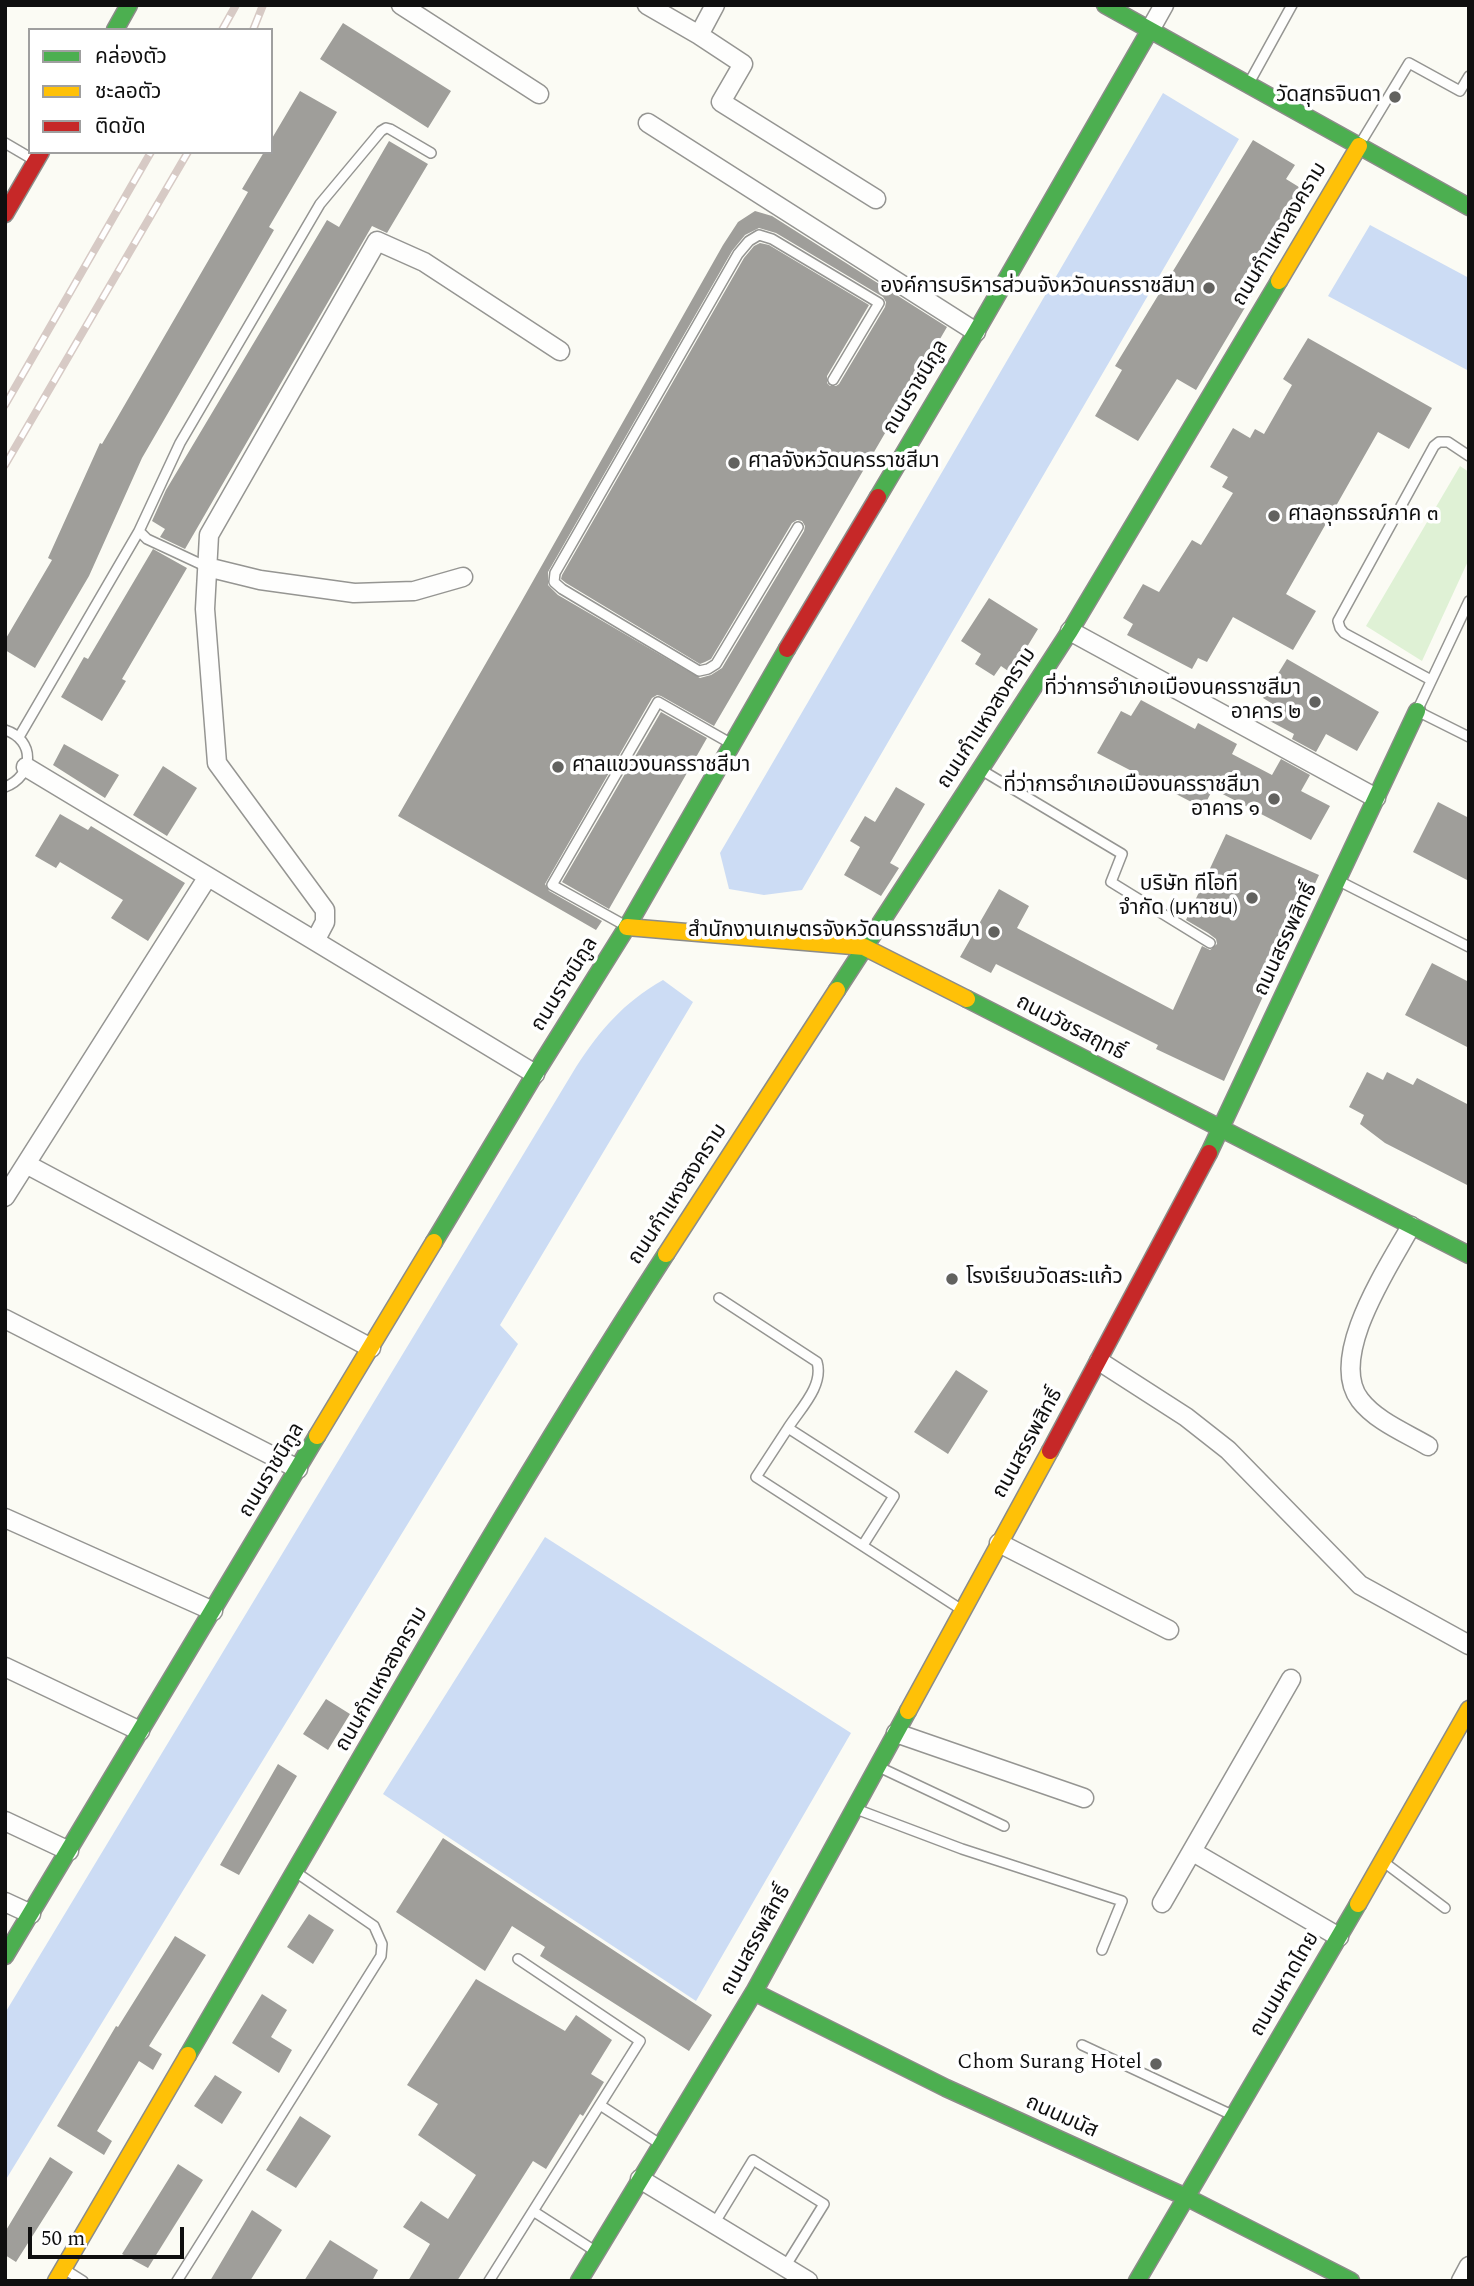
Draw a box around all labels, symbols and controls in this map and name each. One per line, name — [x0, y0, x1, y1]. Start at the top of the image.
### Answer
legend — [28, 28, 273, 154]
text: คล่องตัว — [95, 41, 167, 73]
text: ชะลอตัว — [95, 76, 161, 108]
place label: วัดสุทธจินดา — [1276, 84, 1381, 110]
marker: วัดสุทธจินดา — [1387, 89, 1403, 105]
text: ติดขัด — [95, 111, 146, 143]
street label: ถนนกำแหงสงคราม — [1228, 159, 1334, 311]
place label: องค์การบริหารส่วนจังหวัดนครราชสีมา — [880, 275, 1195, 301]
marker: องค์การบริหารส่วนจังหวัดนครราชสีมา — [1201, 280, 1217, 296]
street label: ถนนราชนิกูล — [879, 336, 955, 440]
place label: ศาลจังหวัดนครราชสีมา — [748, 450, 940, 476]
marker: ศาลจังหวัดนครราชสีมา — [726, 455, 742, 471]
place label: ศาลอุทธรณ์ภาค ๓ — [1288, 503, 1438, 529]
marker: ศาลอุทธรณ์ภาค ๓ — [1266, 508, 1282, 524]
street label: ถนนกำแหงสงคราม — [933, 644, 1043, 794]
place label: ที่ว่าการอำเภอเมืองนครราชสีมา อาคาร ๒ — [1044, 677, 1301, 727]
marker: ที่ว่าการอำเภอเมืองนครราชสีมา อาคาร ๒ — [1307, 694, 1323, 710]
place label: ศาลแขวงนครราชสีมา — [572, 754, 750, 780]
marker: ศาลแขวงนครราชสีมา — [550, 759, 566, 775]
place label: ที่ว่าการอำเภอเมืองนครราชสีมา อาคาร ๑ — [1003, 774, 1260, 824]
marker: ที่ว่าการอำเภอเมืองนครราชสีมา อาคาร ๑ — [1266, 791, 1282, 807]
place label: บริษัท ทีโอที จำกัด (มหาชน) — [1119, 873, 1238, 923]
street label: ถนนสรรพสิทธิ์ — [1250, 880, 1324, 1000]
marker: บริษัท ทีโอที จำกัด (มหาชน) — [1244, 890, 1260, 906]
place label: สำนักงานเกษตรจังหวัดนครราชสีมา — [688, 919, 980, 945]
marker: สำนักงานเกษตรจังหวัดนครราชสีมา — [986, 924, 1002, 940]
street label: ถนนราชนิกูล — [527, 933, 605, 1037]
street label: ถนนวัชรสฤทธิ์ — [1011, 991, 1129, 1067]
street label: ถนนกำแหงสงคราม — [624, 1120, 734, 1270]
place label: โรงเรียนวัดสระแก้ว — [966, 1266, 1123, 1292]
marker: โรงเรียนวัดสระแก้ว — [944, 1271, 960, 1287]
street label: ถนนสรรพสิทธิ์ — [988, 1385, 1070, 1503]
street label: ถนนราชนิกูล — [235, 1419, 311, 1523]
street label: ถนนกำแหงสงคราม — [331, 1603, 435, 1757]
street label: ถนนสรรพสิทธิ์ — [716, 1882, 798, 2000]
street label: ถนนมหาดไทย — [1246, 1928, 1326, 2042]
place label: Chom Surang Hotel — [957, 2051, 1142, 2077]
marker: Chom Surang Hotel — [1148, 2056, 1164, 2072]
street label: ถนนมนัส — [1021, 2091, 1101, 2145]
scale bar — [32, 2212, 187, 2256]
text: 50 m — [41, 2223, 85, 2255]

